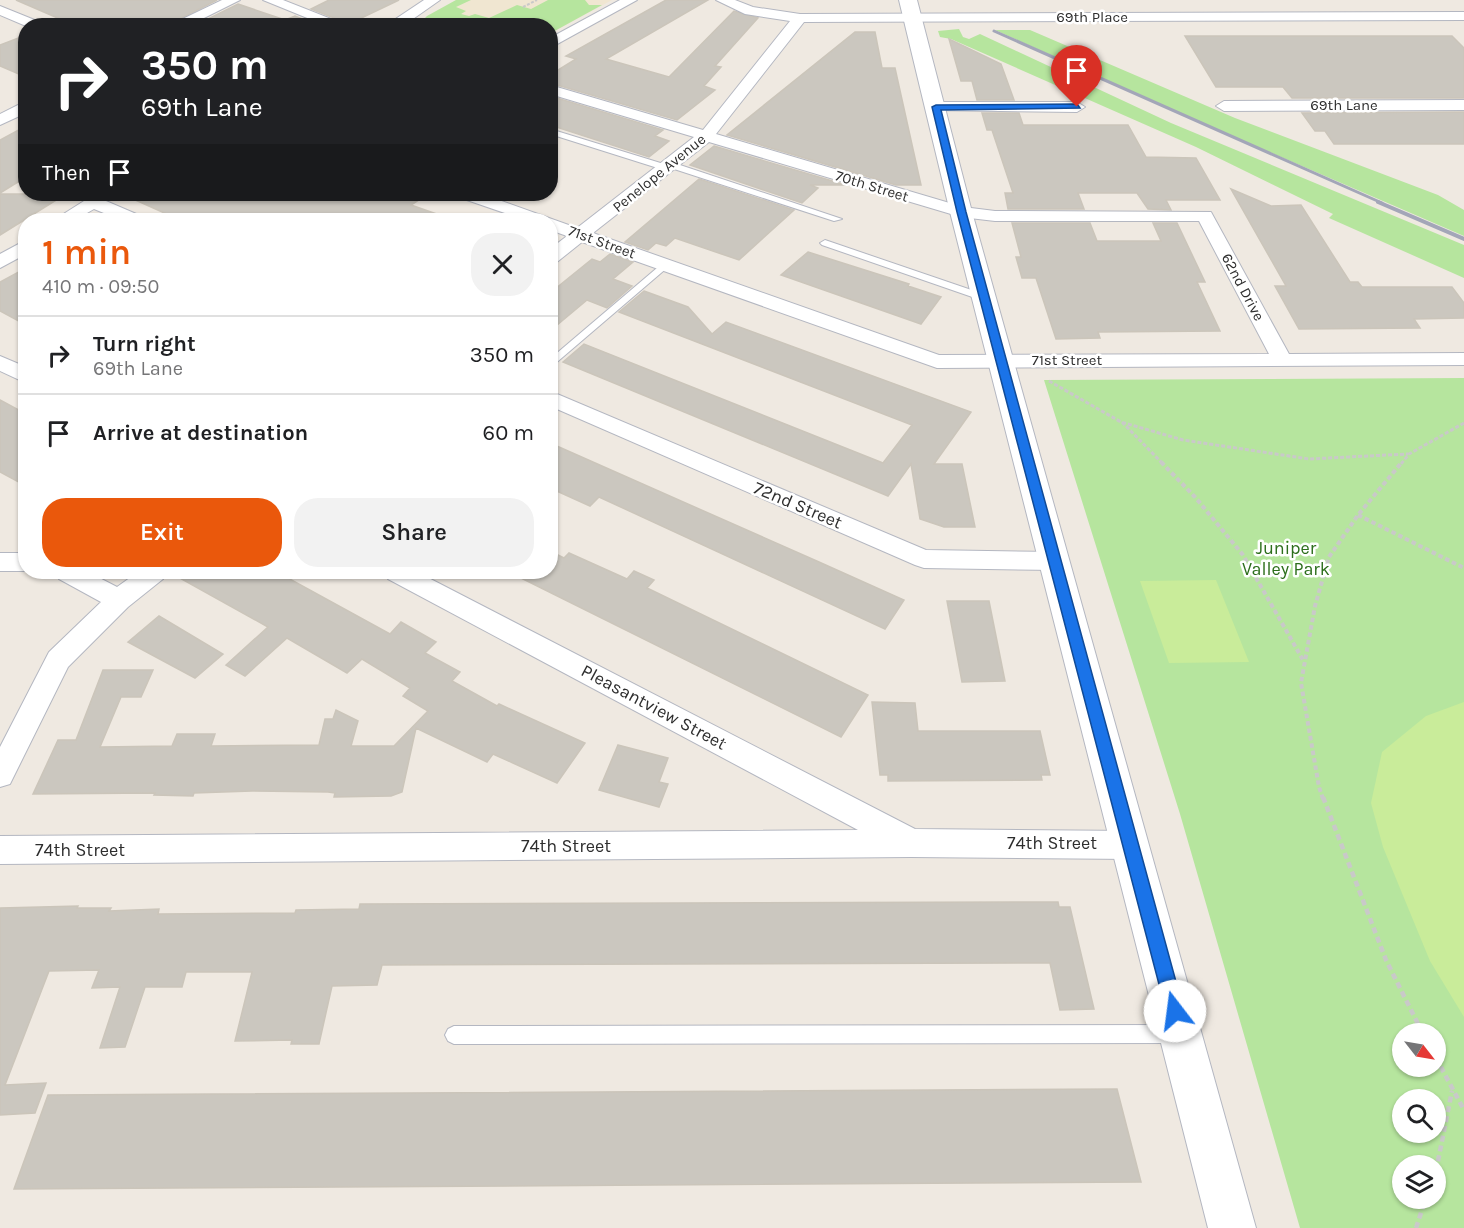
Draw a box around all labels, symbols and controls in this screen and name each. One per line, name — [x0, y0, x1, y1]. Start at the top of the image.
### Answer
street label: 69th Place — [1056, 8, 1128, 26]
text: 350 m — [141, 40, 269, 90]
icon: right — [42, 42, 120, 120]
pin — [1051, 45, 1102, 107]
icon: arrive — [1060, 54, 1093, 87]
text: 69th Lane — [141, 91, 263, 123]
street label: 69th Lane — [1310, 96, 1378, 114]
street label: Penelope Avenue — [609, 130, 709, 216]
icon: arrive — [103, 156, 136, 189]
text: Then — [42, 160, 91, 186]
street label: 70th Street — [833, 166, 911, 206]
street label: 71st Street — [566, 222, 638, 263]
text: 1 min — [42, 231, 131, 273]
button: close — [471, 233, 534, 296]
street label: 62nd Drive — [1218, 250, 1268, 324]
text: 410 m · 09:50 — [42, 275, 159, 298]
text: Turn right — [93, 331, 196, 357]
icon: right — [42, 339, 75, 372]
text: 350 m — [470, 342, 534, 368]
street label: 71st Street — [1032, 351, 1102, 369]
text: 69th Lane — [93, 357, 183, 380]
icon: arrive — [42, 417, 75, 450]
text: Arrive at destination — [93, 420, 308, 446]
text: 60 m — [483, 420, 534, 446]
street label: 72nd Street — [750, 476, 846, 534]
button: Exit — [42, 498, 282, 567]
button: Share — [294, 498, 534, 567]
park label: Juniper Valley Park — [1242, 537, 1330, 580]
street label: Pleasantview Street — [578, 659, 731, 755]
street label: 74th Street — [1007, 832, 1097, 854]
street label: 74th Street — [521, 835, 611, 857]
street label: 74th Street — [35, 839, 125, 861]
position arrow — [1143, 979, 1207, 1043]
north arrow — [1392, 1023, 1446, 1077]
map controls — [1392, 1023, 1446, 1209]
button: search — [1392, 1089, 1446, 1143]
button: layers — [1392, 1155, 1446, 1209]

